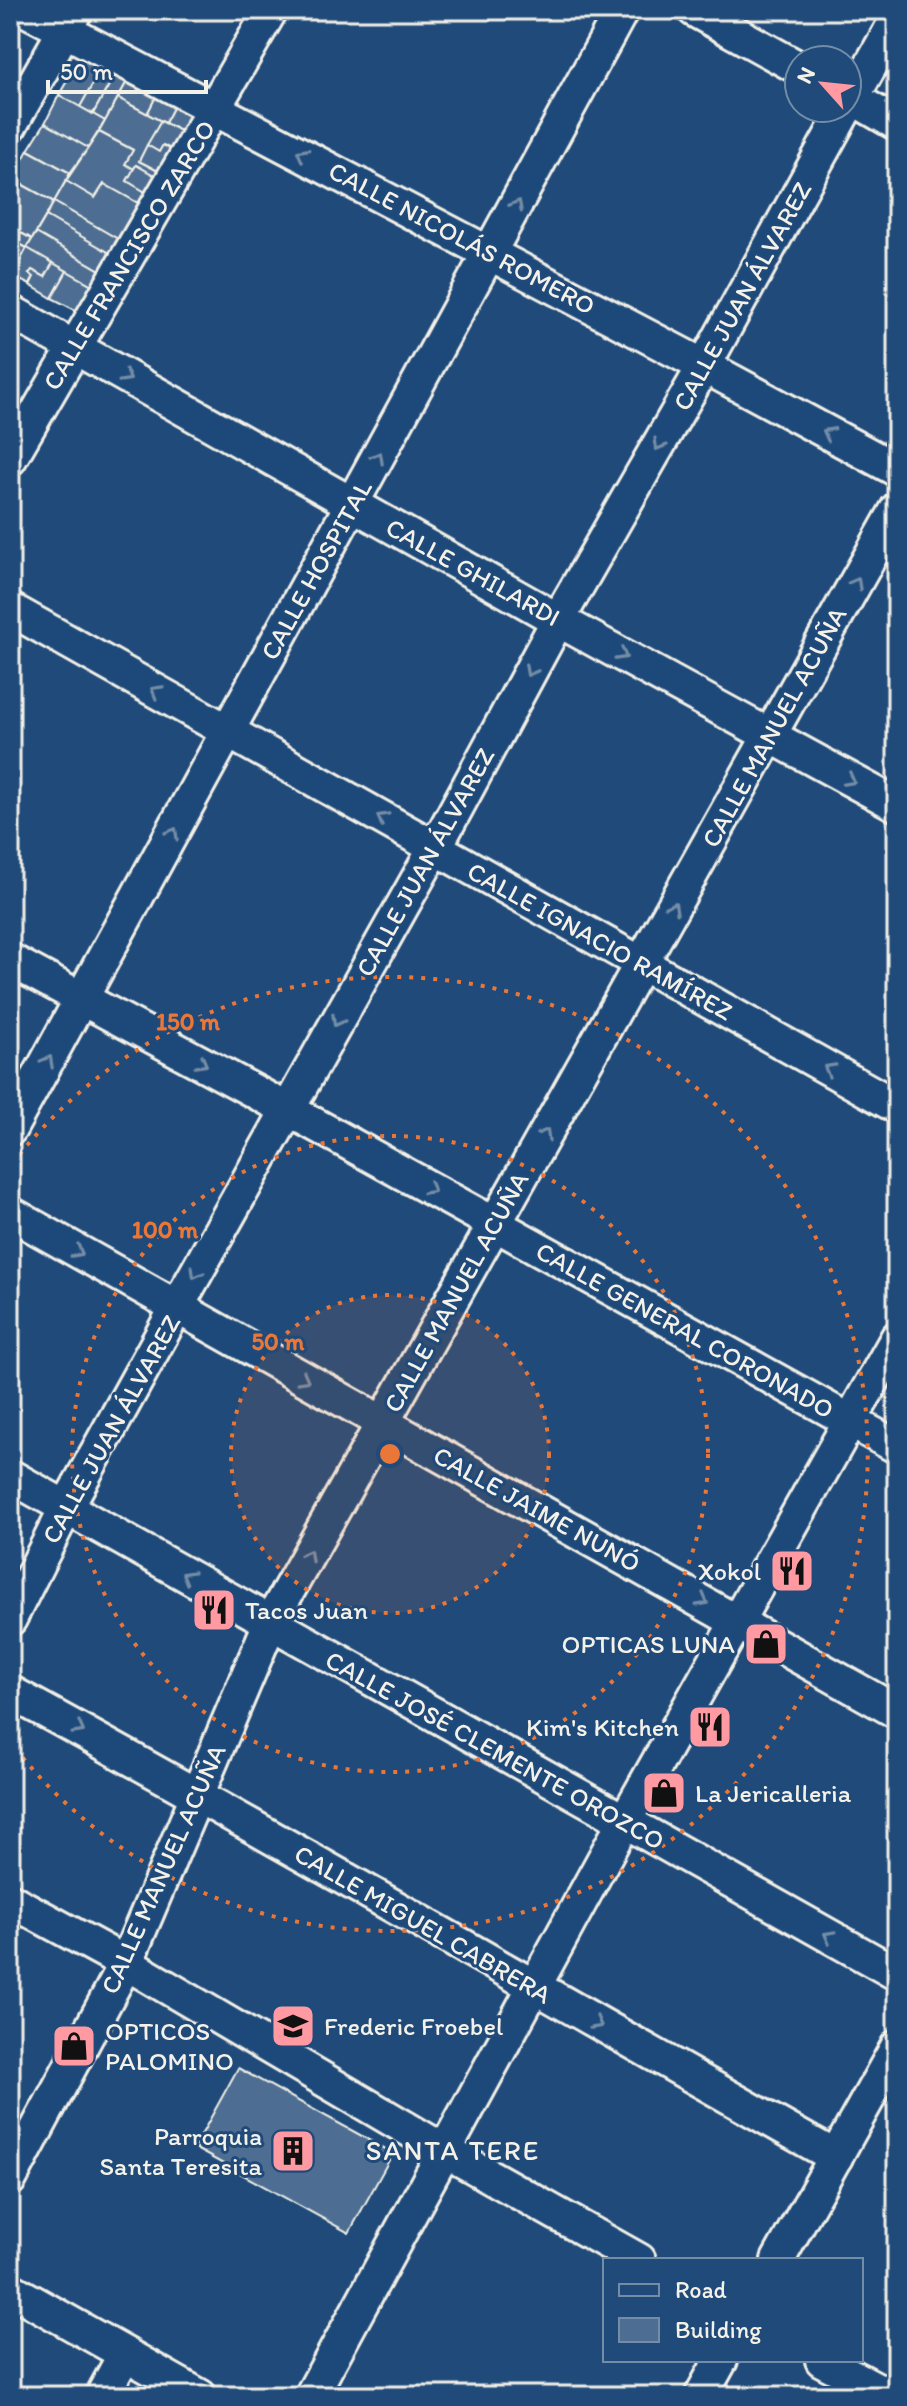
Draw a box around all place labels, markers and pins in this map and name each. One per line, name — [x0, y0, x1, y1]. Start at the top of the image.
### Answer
centre of rings — [376, 1440, 404, 1468]
restaurant icon: Xokol — [768, 1547, 816, 1595]
place label: Xokol — [697, 1555, 761, 1587]
restaurant icon: Tacos Juan — [190, 1586, 238, 1634]
place label: Tacos Juan — [245, 1594, 368, 1626]
shop icon: OPTICAS LUNA — [742, 1620, 790, 1668]
place label: OPTICAS LUNA — [562, 1628, 735, 1660]
restaurant icon: Kim's Kitchen — [686, 1703, 734, 1751]
place label: Kim's Kitchen — [526, 1711, 679, 1743]
shop icon: La Jericalleria — [640, 1769, 688, 1817]
place label: La Jericalleria — [695, 1777, 852, 1809]
school or university icon: Frederic Froebel — [269, 2002, 317, 2050]
place label: Frederic Froebel — [324, 2010, 503, 2042]
place label: OPTICOS PALOMINO — [105, 2015, 234, 2077]
shop icon: OPTICOS PALOMINO — [50, 2022, 98, 2070]
place label: Parroquia Santa Teresita — [99, 2120, 262, 2182]
building icon: Parroquia Santa Teresita — [269, 2127, 317, 2175]

